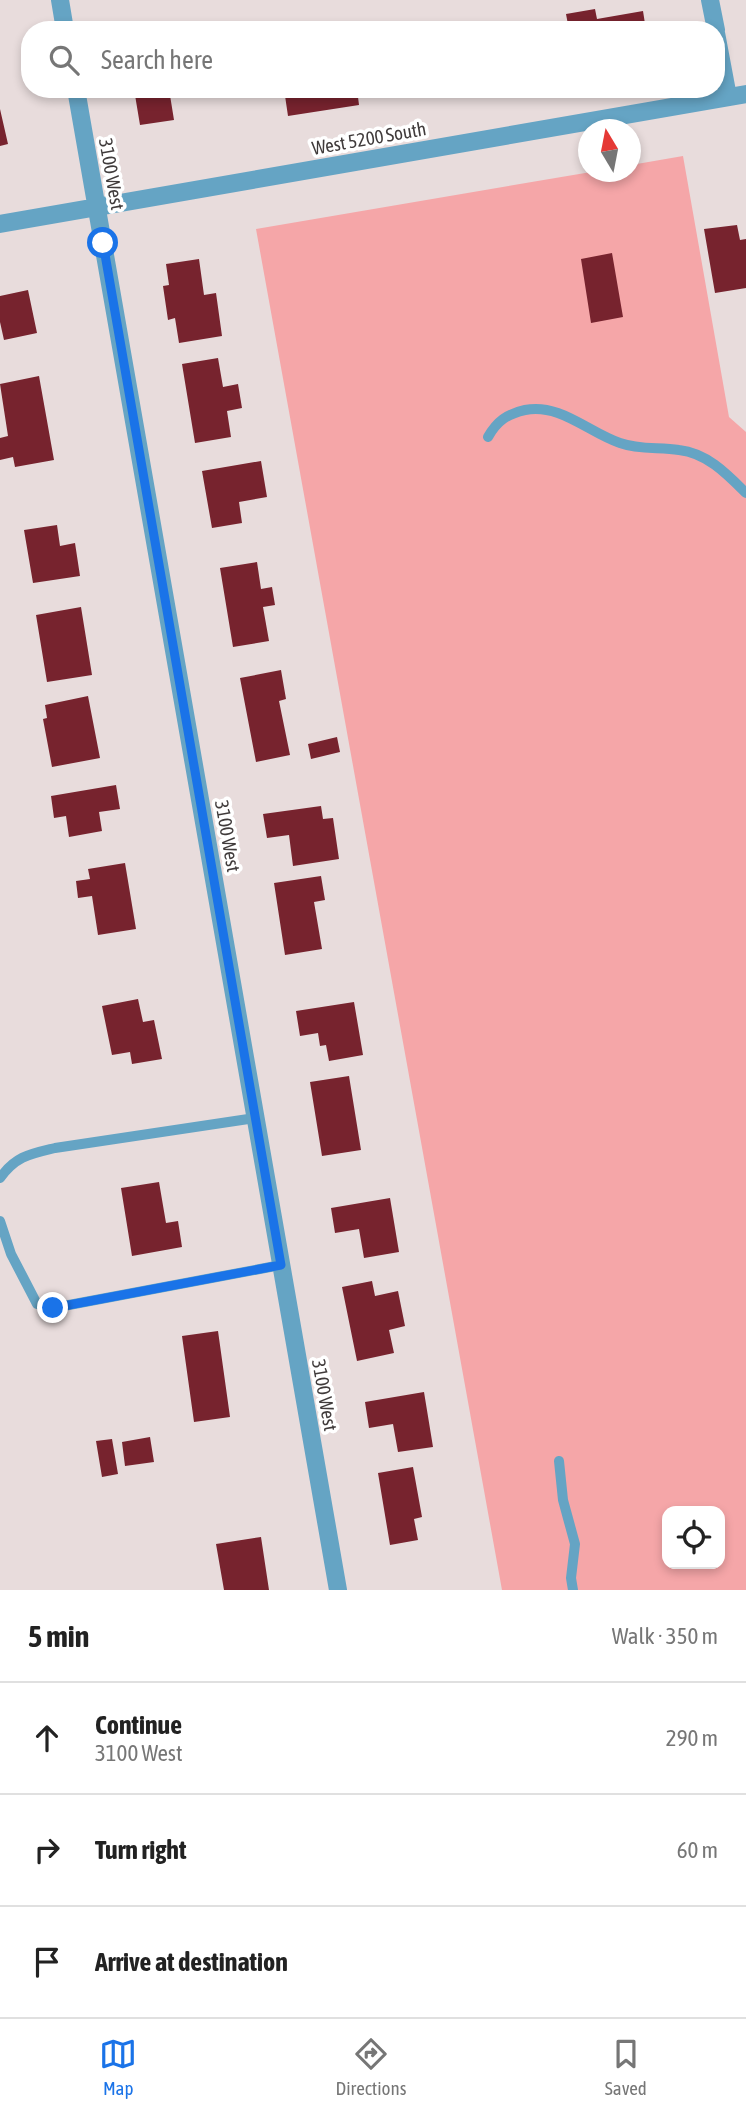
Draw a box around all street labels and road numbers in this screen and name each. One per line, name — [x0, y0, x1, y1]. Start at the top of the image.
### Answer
street label: West 5200 South — [310, 117, 428, 159]
street label: 3100 West — [95, 136, 129, 212]
street label: 3100 West — [211, 798, 245, 874]
street label: 3100 West — [308, 1357, 342, 1433]

